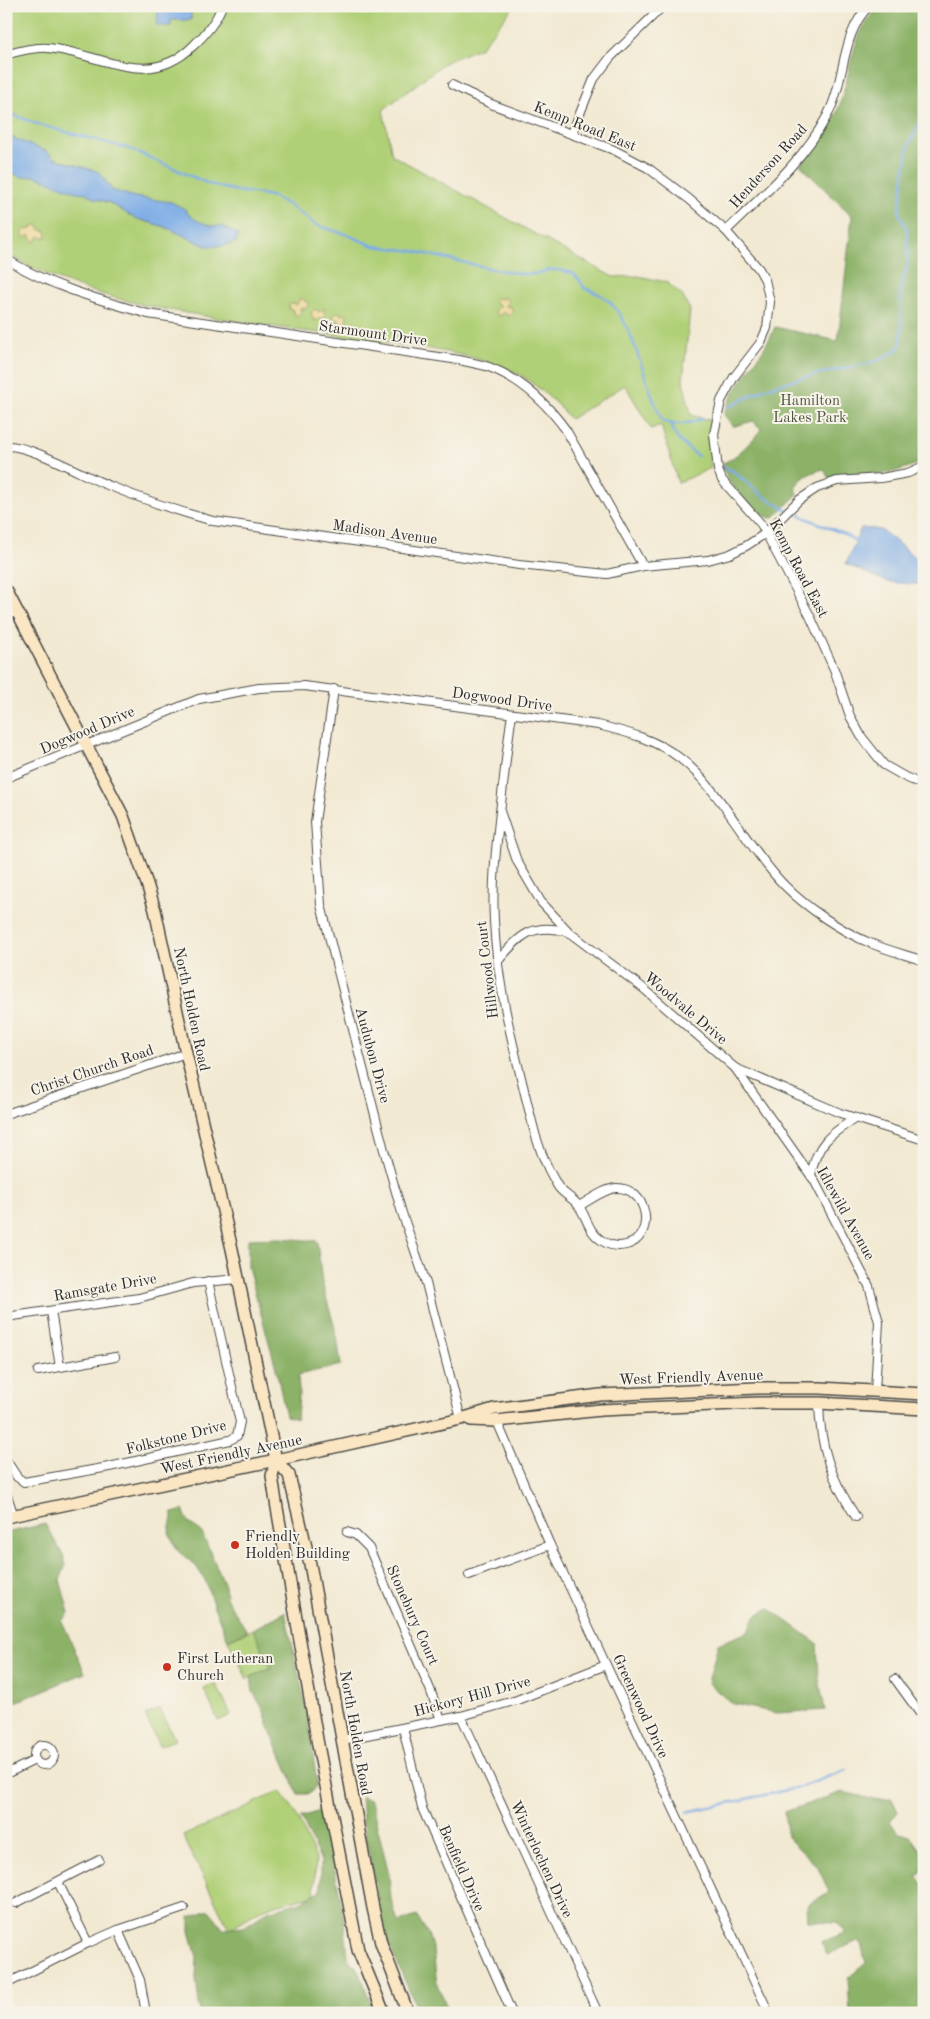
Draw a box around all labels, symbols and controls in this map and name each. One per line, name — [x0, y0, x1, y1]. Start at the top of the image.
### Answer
street label: Kemp Road East — [531, 100, 638, 155]
street label: Henderson Road — [728, 122, 811, 212]
street label: Starmount Drive — [318, 319, 428, 350]
park label: Hamilton Lakes Park — [773, 394, 847, 426]
street label: Kemp Road East — [765, 517, 830, 620]
street label: Madison Avenue — [331, 519, 438, 548]
street label: Dogwood Drive — [451, 686, 553, 715]
street label: Dogwood Drive — [38, 705, 137, 758]
street label: Hillwood Court — [475, 920, 502, 1020]
street label: North Holden Road — [170, 946, 211, 1073]
street label: Woodvale Drive — [641, 970, 730, 1048]
street label: Audubon Drive — [352, 1006, 392, 1105]
street label: Christ Church Road — [29, 1043, 156, 1100]
street label: Idlewild Avenue — [813, 1165, 877, 1263]
street label: Ramsgate Drive — [53, 1272, 158, 1305]
street label: West Friendly Avenue — [619, 1368, 764, 1389]
street label: Folkstone Drive — [125, 1419, 228, 1458]
street label: West Friendly Avenue — [159, 1433, 304, 1478]
place label: Friendly Holden Building — [245, 1530, 350, 1562]
marker: Friendly Holden Building — [229, 1539, 241, 1551]
street label: Stonebury Court — [383, 1563, 440, 1668]
place label: First Lutheran Church — [177, 1652, 273, 1684]
street label: Greenwood Drive — [609, 1652, 670, 1761]
marker: First Lutheran Church — [161, 1661, 173, 1673]
street label: North Holden Road — [336, 1670, 373, 1797]
street label: Hickory Hill Drive — [412, 1675, 532, 1720]
street label: Winterlochen Drive — [507, 1799, 574, 1921]
street label: Benfield Drive — [435, 1823, 486, 1914]

